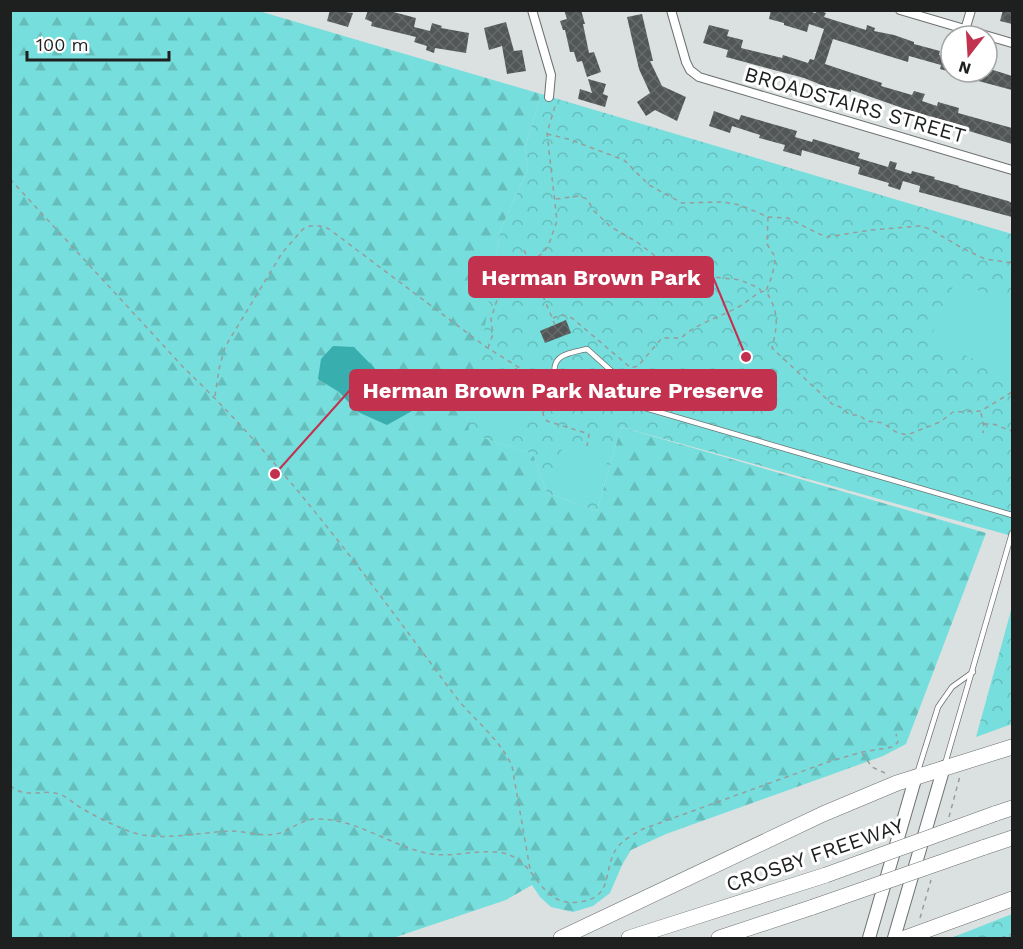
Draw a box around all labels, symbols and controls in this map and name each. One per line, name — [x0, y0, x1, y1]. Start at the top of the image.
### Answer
scale bar — [27, 24, 170, 62]
north arrow — [939, 24, 999, 84]
text: 100 m — [36, 34, 89, 55]
text: N — [956, 57, 973, 79]
street label: BROADSTAIRS STREET — [742, 61, 969, 148]
callout: Herman Brown Park — [469, 257, 713, 297]
text: Herman Brown Park — [481, 265, 701, 290]
callout: Herman Brown Park Nature Preserve — [350, 370, 776, 410]
text: Herman Brown Park Nature Preserve — [363, 378, 763, 403]
street label: CROSBY FREEWAY — [723, 812, 907, 897]

